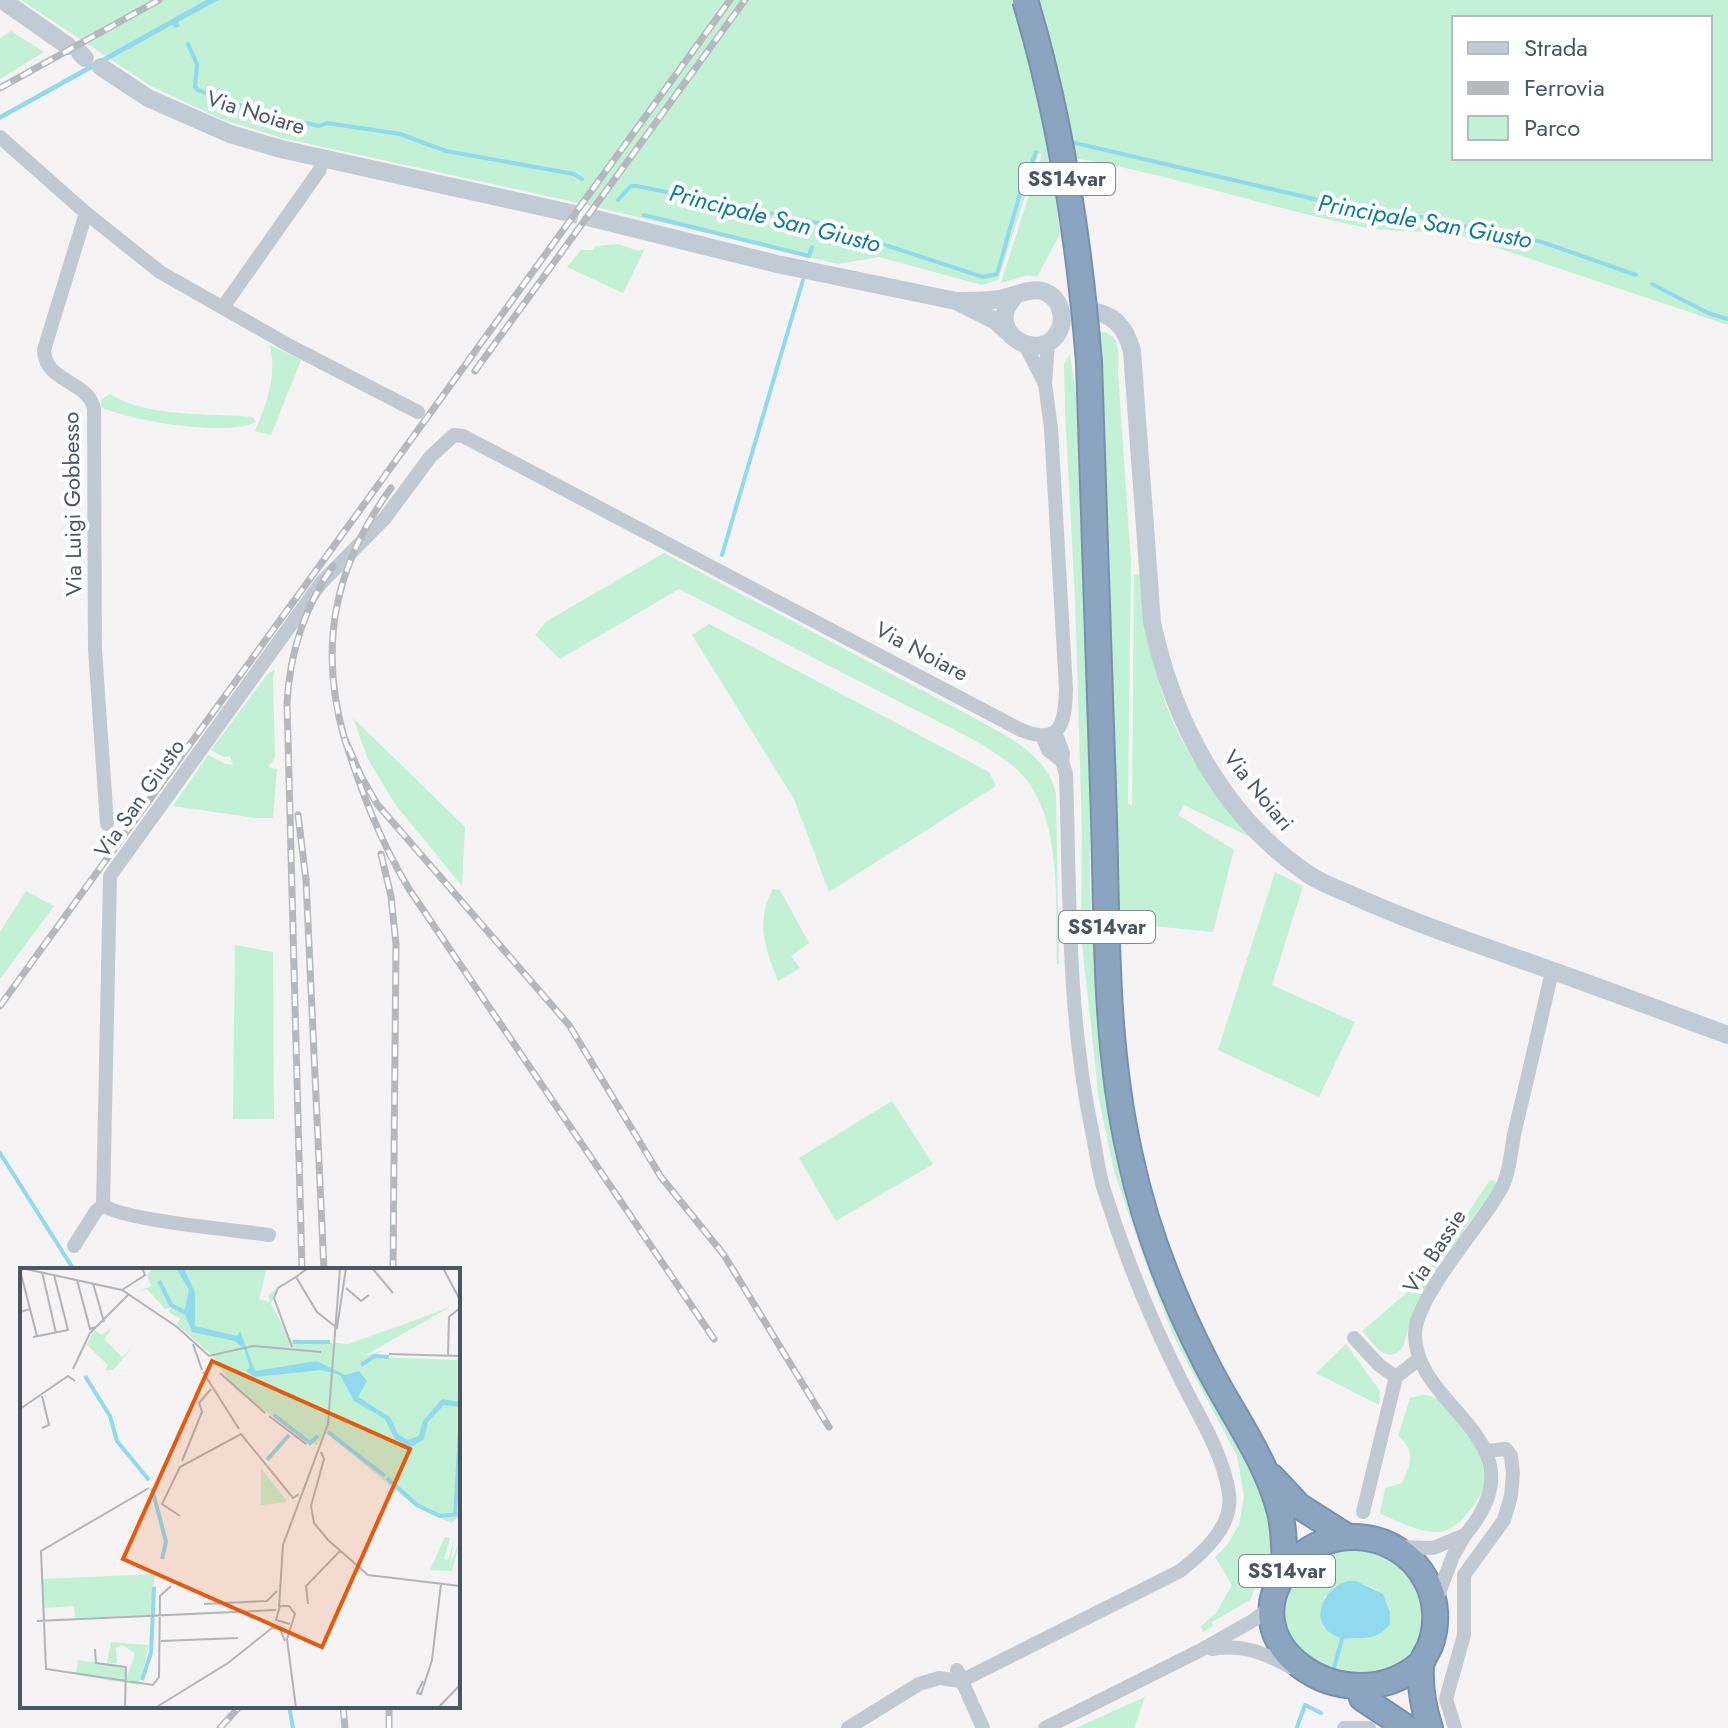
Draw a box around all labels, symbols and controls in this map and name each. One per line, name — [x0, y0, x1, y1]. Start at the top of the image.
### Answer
legend — [1452, 16, 1712, 160]
text: Strada — [1524, 30, 1588, 65]
text: Ferrovia — [1524, 70, 1605, 105]
street label: Via Noiare — [203, 82, 309, 142]
text: Parco — [1524, 110, 1580, 145]
road number: SS14var — [1019, 163, 1115, 195]
water label: Principale San Giusto — [666, 175, 884, 261]
water label: Principale San Giusto — [1315, 185, 1535, 257]
street label: Via Luigi Gobbesso — [54, 412, 90, 596]
street label: Via Noiare — [870, 613, 974, 689]
street label: Via San Giusto — [86, 732, 192, 864]
street label: Via Noiari — [1216, 743, 1302, 837]
road number: SS14var — [1059, 911, 1155, 943]
street label: Via Bassie — [1395, 1202, 1473, 1300]
inset map — [20, 1268, 460, 1708]
road number: SS14var — [1239, 1555, 1335, 1587]

